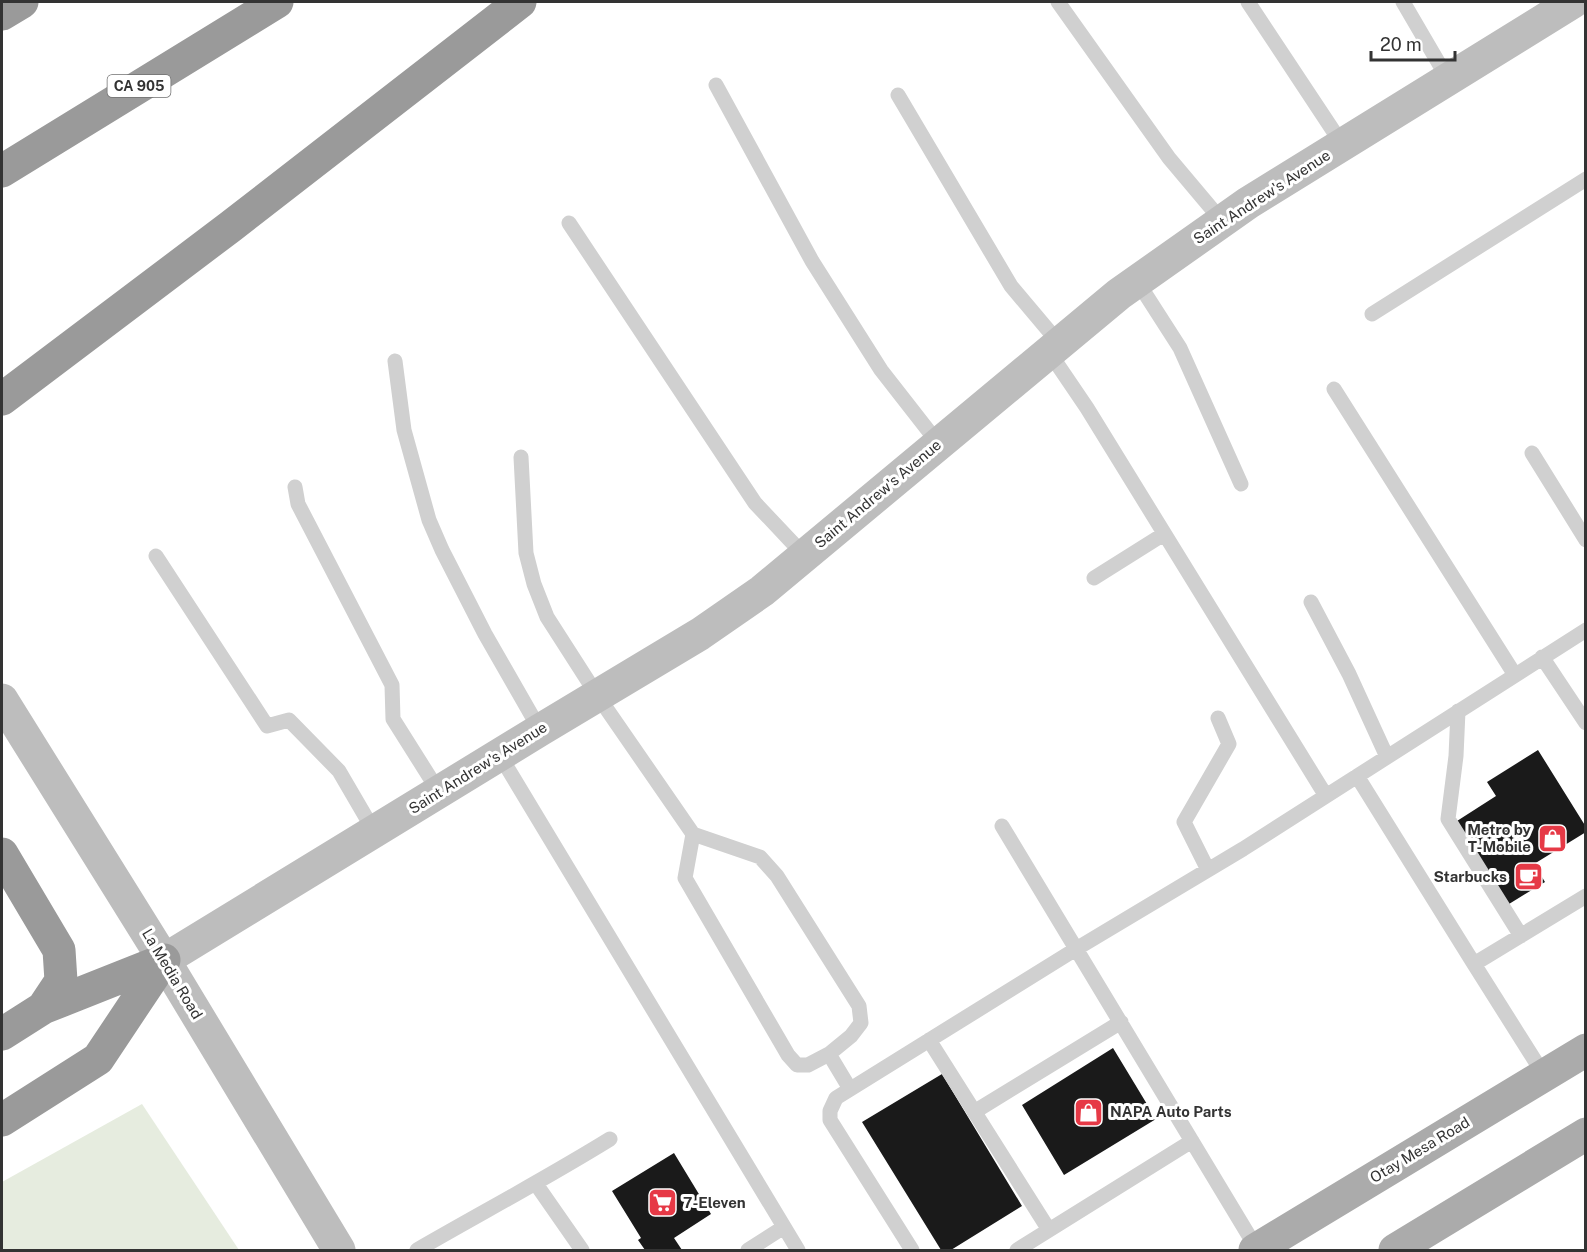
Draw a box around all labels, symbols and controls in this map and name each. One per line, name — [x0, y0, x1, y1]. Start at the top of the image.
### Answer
scale bar — [1371, 24, 1455, 62]
text: 20 m — [1380, 34, 1422, 55]
road number: CA 905 — [108, 75, 170, 97]
street label: Saint Andrew's Avenue — [1190, 146, 1333, 247]
street label: Saint Andrew's Avenue — [811, 436, 944, 551]
street label: Saint Andrew's Avenue — [406, 718, 550, 817]
place label: Metro by T-Mobile — [1467, 821, 1532, 855]
shop icon: Metro by T-Mobile — [1536, 823, 1568, 855]
cafe icon: Starbucks — [1512, 861, 1544, 893]
place label: Starbucks — [1433, 868, 1507, 885]
street label: La Media Road — [139, 926, 206, 1022]
shop icon: NAPA Auto Parts — [1073, 1096, 1105, 1128]
place label: NAPA Auto Parts — [1110, 1103, 1232, 1120]
street label: Otay Mesa Road — [1367, 1113, 1473, 1186]
supermarket icon: 7-Eleven — [646, 1187, 678, 1219]
place label: 7-Eleven — [683, 1194, 746, 1211]

